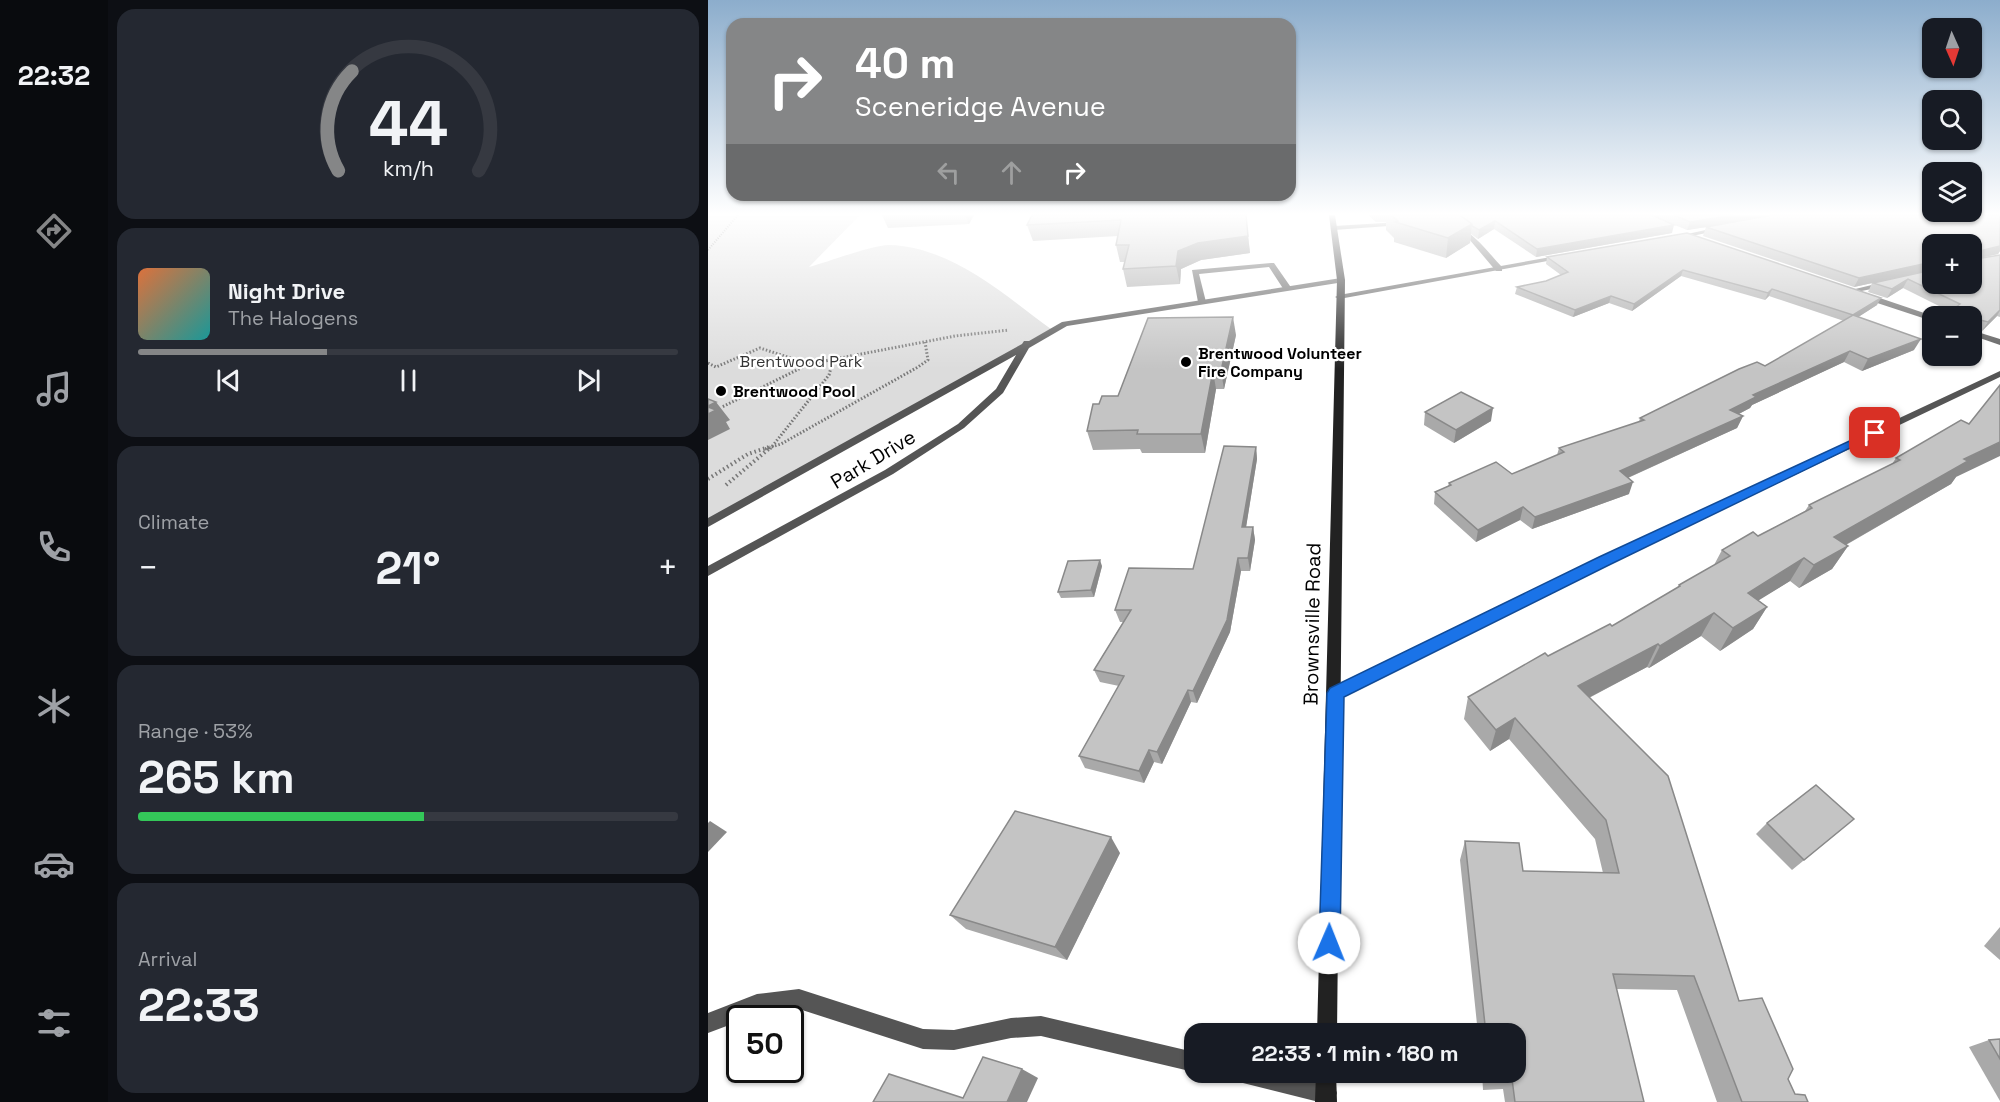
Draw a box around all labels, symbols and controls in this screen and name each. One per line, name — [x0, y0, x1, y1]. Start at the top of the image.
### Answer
north arrow — [1922, 18, 1982, 78]
map controls — [1922, 18, 1982, 366]
text: 40 m — [855, 37, 955, 90]
icon: right — [756, 42, 834, 120]
text: 22:32 — [18, 58, 90, 93]
text: 44 — [368, 84, 448, 163]
text: Sceneridge Avenue — [855, 89, 1106, 124]
button: search — [1922, 90, 1982, 150]
text: km/h — [382, 155, 434, 182]
icon: left — [932, 156, 965, 189]
icon: ahead — [995, 156, 1028, 189]
icon: right — [1058, 156, 1091, 189]
button: layers — [1922, 162, 1982, 222]
icon: directions — [33, 210, 75, 252]
button: + — [1922, 234, 1982, 294]
text: Night Drive — [228, 277, 345, 305]
text: The Halogens — [228, 305, 358, 331]
button: − — [1922, 306, 1982, 366]
place label: Brentwood Volunteer Fire Company — [1198, 343, 1362, 382]
park label: Brentwood Park — [740, 351, 863, 372]
marker: Brentwood Volunteer Fire Company — [1179, 355, 1193, 369]
icon: previous — [212, 364, 245, 397]
icon: pause — [392, 364, 425, 397]
icon: next — [572, 364, 605, 397]
icon: music — [33, 368, 75, 410]
place label: Brentwood Pool — [733, 381, 856, 402]
marker: Brentwood Pool — [714, 384, 728, 398]
pin — [1849, 407, 1900, 458]
icon: arrive — [1858, 416, 1891, 449]
street label: Park Drive — [826, 423, 920, 495]
text: Climate — [138, 509, 209, 535]
icon: phone — [33, 526, 75, 568]
text: 21° — [376, 540, 440, 597]
street label: Brownsville Road — [1298, 543, 1326, 705]
text: − — [138, 547, 158, 589]
text: + — [658, 547, 678, 589]
icon: climate — [33, 685, 75, 727]
text: Range · 53% — [138, 718, 253, 744]
text: 265 km — [138, 749, 295, 806]
icon: car — [33, 843, 75, 885]
position arrow — [1297, 911, 1361, 975]
text: Arrival — [138, 946, 197, 972]
text: 22:33 — [138, 977, 260, 1034]
icon: filters — [33, 1002, 75, 1044]
speed limit sign: 50 — [726, 1005, 804, 1083]
text: 22:33 · 1 min · 180 m — [1252, 1039, 1458, 1067]

